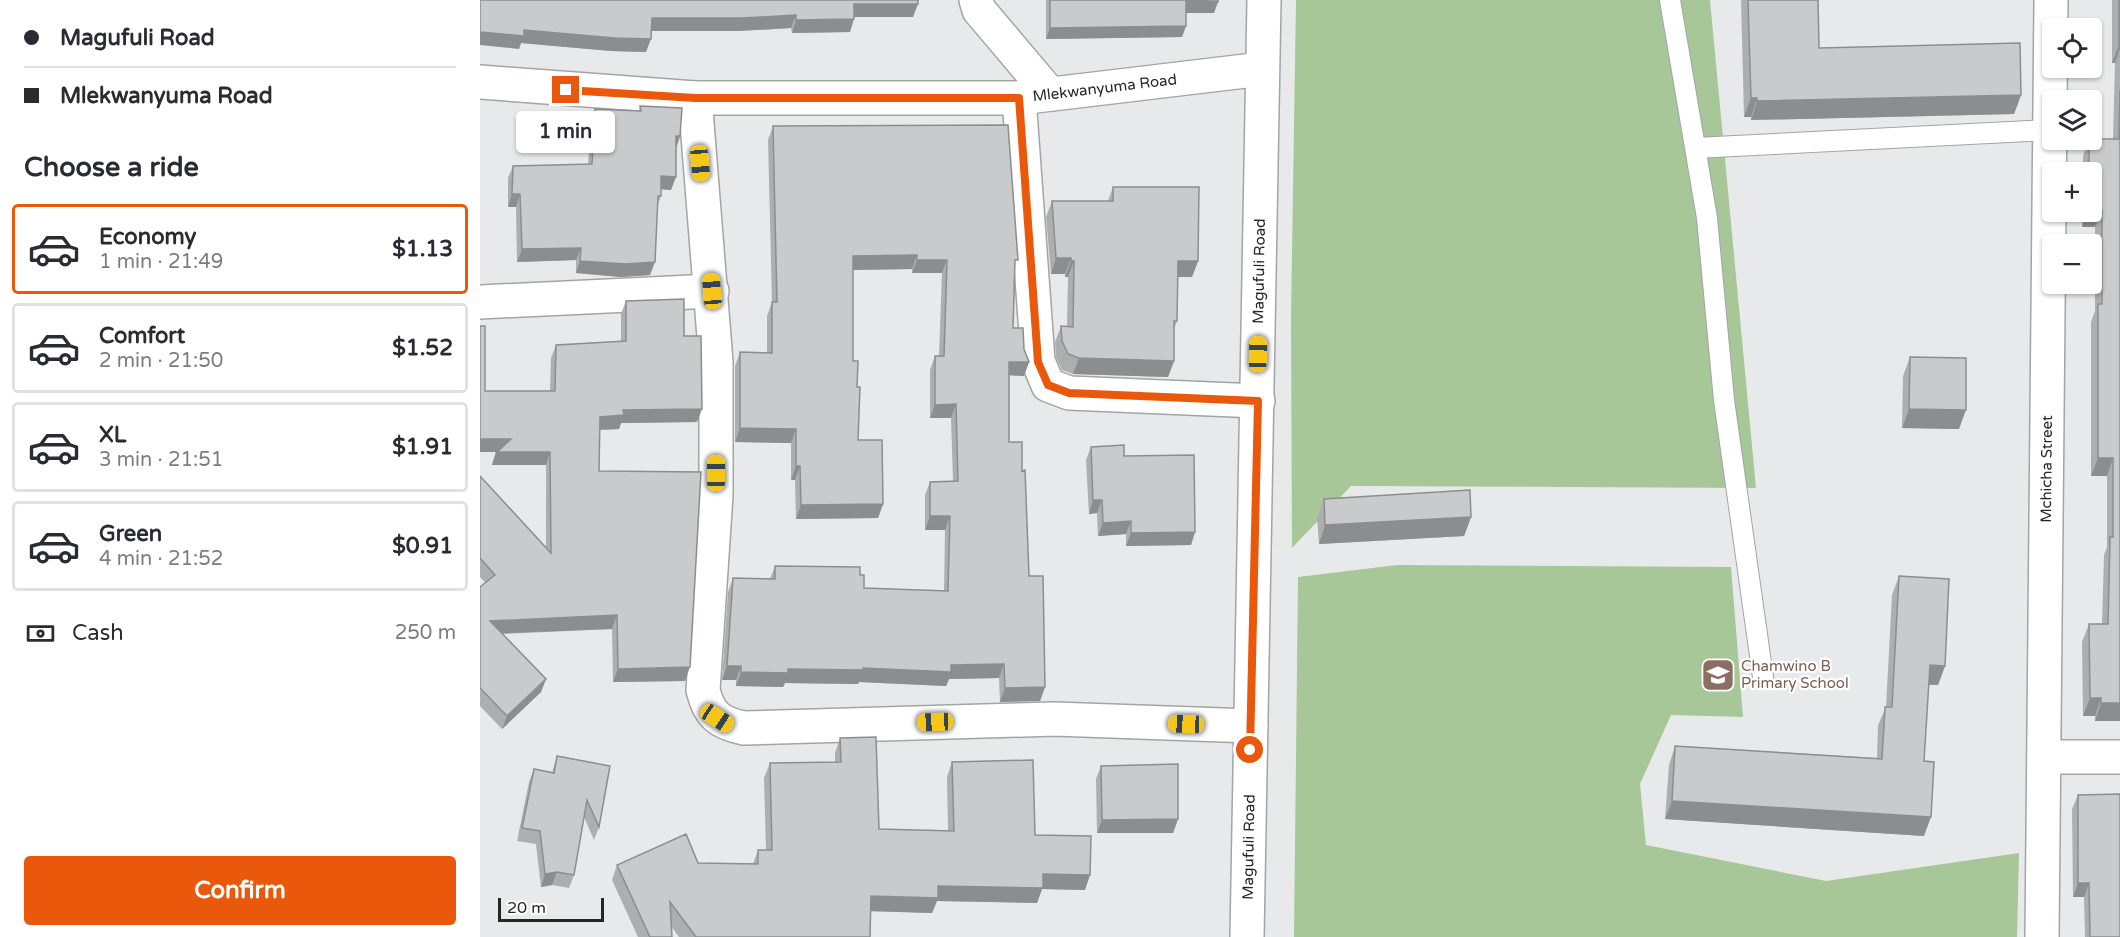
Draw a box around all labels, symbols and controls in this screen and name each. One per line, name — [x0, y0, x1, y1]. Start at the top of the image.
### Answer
map controls — [2042, 18, 2102, 294]
button: locate — [2042, 18, 2102, 78]
text: Magufuli Road — [60, 25, 215, 51]
street label: Mlekwanyuma Road — [1032, 70, 1178, 105]
route end — [552, 76, 579, 103]
text: Mlekwanyuma Road — [60, 83, 273, 109]
button: layers — [2042, 90, 2102, 150]
callout: 1 min — [516, 111, 616, 153]
text: 1 min — [539, 120, 592, 144]
car — [689, 144, 711, 182]
text: Choose a ride — [24, 151, 199, 184]
button: + — [2042, 162, 2102, 222]
street label: Magufuli Road — [1249, 218, 1269, 324]
icon: car — [27, 222, 81, 276]
text: Economy — [99, 224, 196, 250]
button: − — [2042, 234, 2102, 294]
text: $1.13 — [392, 236, 453, 262]
text: 1 min · 21:49 — [99, 250, 223, 274]
car — [701, 272, 723, 310]
icon: car — [27, 321, 81, 375]
text: Comfort — [99, 323, 185, 349]
text: $1.52 — [392, 335, 453, 361]
car — [1249, 336, 1267, 372]
text: 2 min · 21:50 — [99, 349, 223, 373]
street label: Mchicha Street — [2037, 415, 2056, 523]
icon: car — [27, 420, 81, 474]
text: XL — [99, 422, 126, 448]
text: $1.91 — [392, 434, 453, 460]
text: 3 min · 21:51 — [99, 448, 223, 472]
car — [707, 455, 725, 491]
icon: car — [27, 519, 81, 573]
text: Green — [99, 521, 162, 547]
text: $0.91 — [392, 533, 453, 559]
text: 4 min · 21:52 — [99, 547, 223, 571]
icon: cash — [24, 617, 57, 650]
text: Cash — [72, 620, 124, 646]
text: 250 m — [395, 621, 456, 645]
school or university icon: Chamwino B Primary School — [1700, 657, 1736, 693]
place label: Chamwino B Primary School — [1741, 657, 1849, 692]
car — [697, 701, 737, 735]
car — [917, 712, 953, 732]
car — [1168, 714, 1204, 734]
route start — [1236, 736, 1263, 763]
street label: Magufuli Road — [1239, 794, 1259, 900]
button: Confirm — [24, 856, 456, 925]
scale bar — [498, 895, 604, 922]
text: 20 m — [507, 898, 546, 918]

